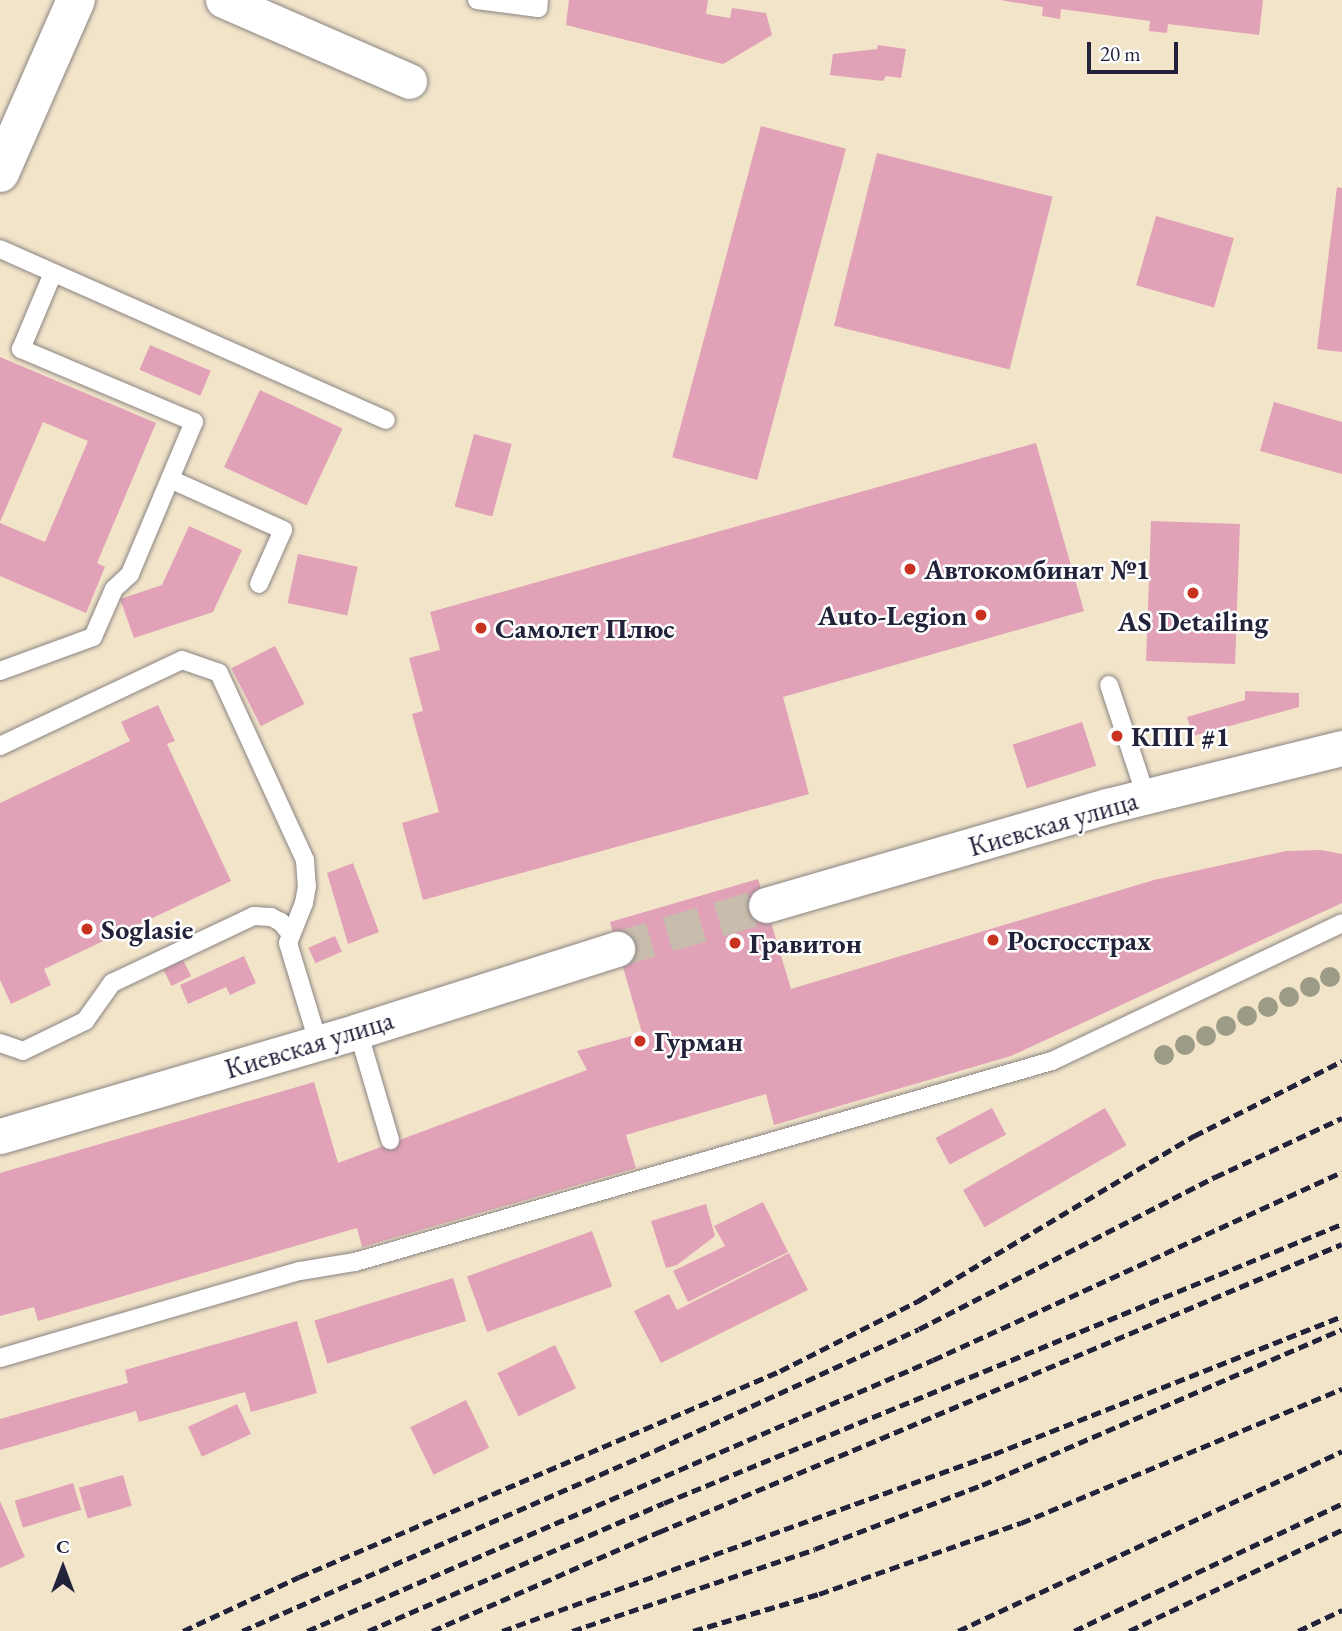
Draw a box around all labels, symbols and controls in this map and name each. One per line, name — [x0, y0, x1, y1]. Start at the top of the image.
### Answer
scale bar — [1090, 28, 1181, 72]
text: 20 m — [1100, 40, 1141, 67]
place label: Автокомбинат №1 — [924, 552, 1150, 586]
marker: Автокомбинат №1 — [902, 561, 918, 577]
marker: AS Detailing — [1185, 585, 1201, 601]
place label: Auto-Legion — [818, 598, 967, 632]
place label: AS Detailing — [1118, 604, 1268, 638]
marker: Auto-Legion — [973, 607, 989, 623]
place label: Самолет Плюс — [495, 611, 675, 645]
marker: Самолет Плюс — [473, 620, 489, 636]
place label: КПП #1 — [1131, 719, 1230, 753]
marker: КПП #1 — [1109, 728, 1125, 744]
street label: Киевская улица — [964, 783, 1142, 863]
place label: Soglasie — [101, 912, 194, 946]
marker: Soglasie — [79, 921, 95, 937]
place label: Росгосстрах — [1007, 923, 1151, 957]
place label: Гравитон — [749, 926, 862, 960]
marker: Росгосстрах — [985, 932, 1001, 948]
marker: Гравитон — [727, 935, 743, 951]
street label: Киевская улица — [221, 1002, 397, 1086]
place label: Гурман — [654, 1024, 743, 1058]
marker: Гурман — [632, 1033, 648, 1049]
north arrow — [28, 1533, 98, 1603]
text: С — [56, 1534, 70, 1559]

